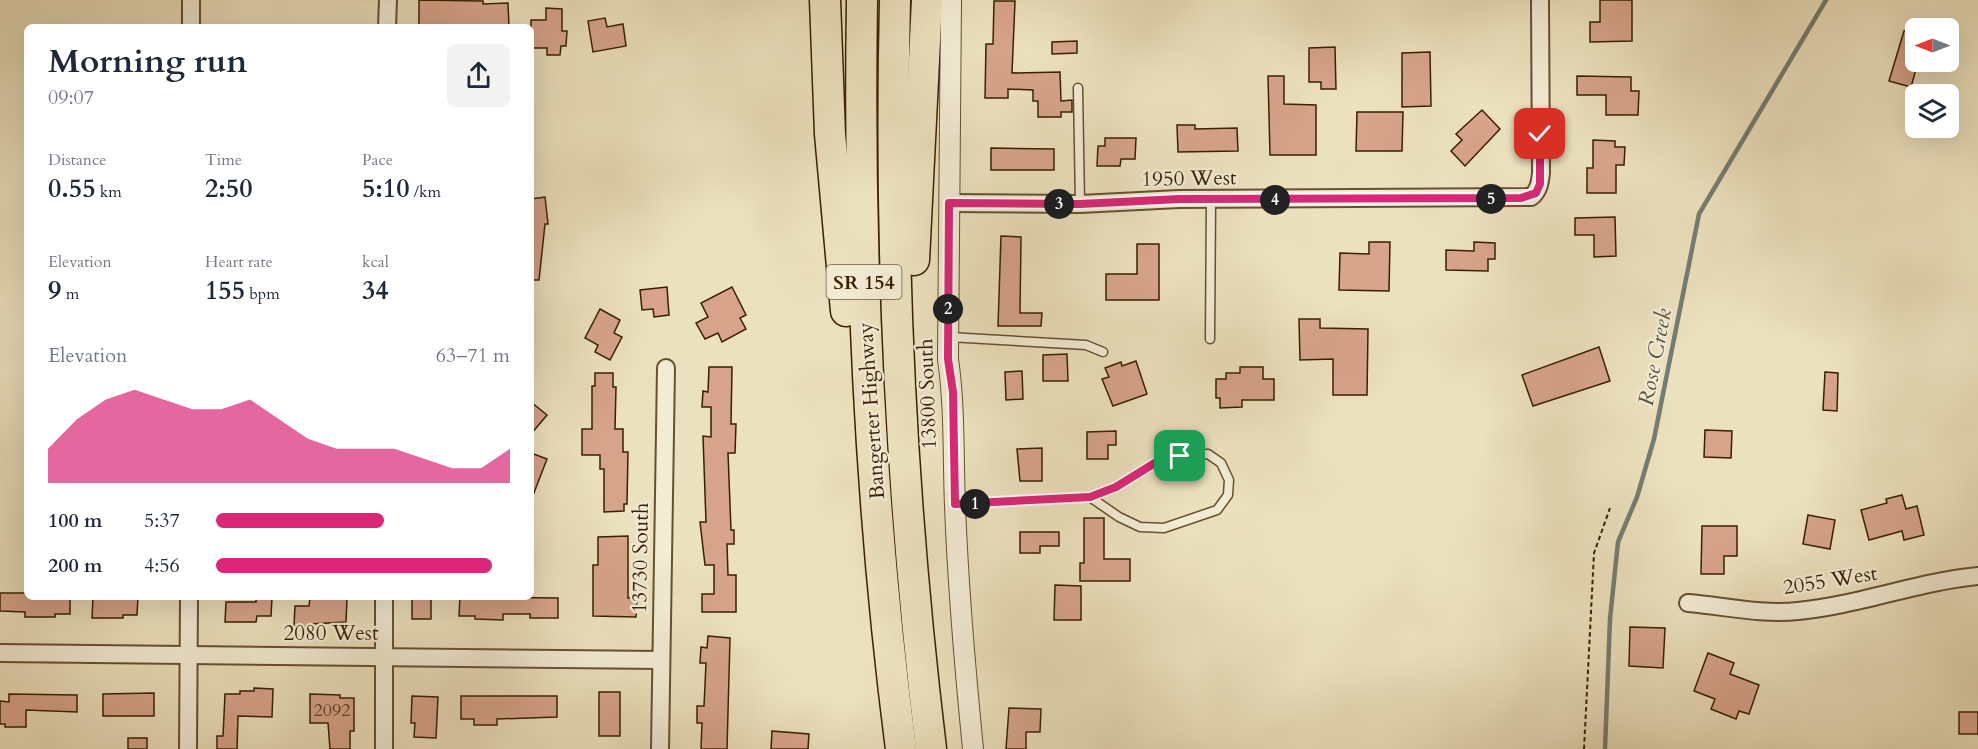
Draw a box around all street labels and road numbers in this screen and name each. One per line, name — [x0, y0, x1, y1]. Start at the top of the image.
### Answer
street label: 1950 West — [1141, 163, 1237, 194]
road number: SR 154 — [826, 265, 902, 299]
street label: Bangerter Highway — [851, 321, 892, 501]
street label: 13800 South — [911, 338, 944, 450]
street label: 13730 South — [625, 502, 656, 614]
street label: 2055 West — [1781, 559, 1880, 602]
street label: 2080 West — [283, 619, 379, 648]

